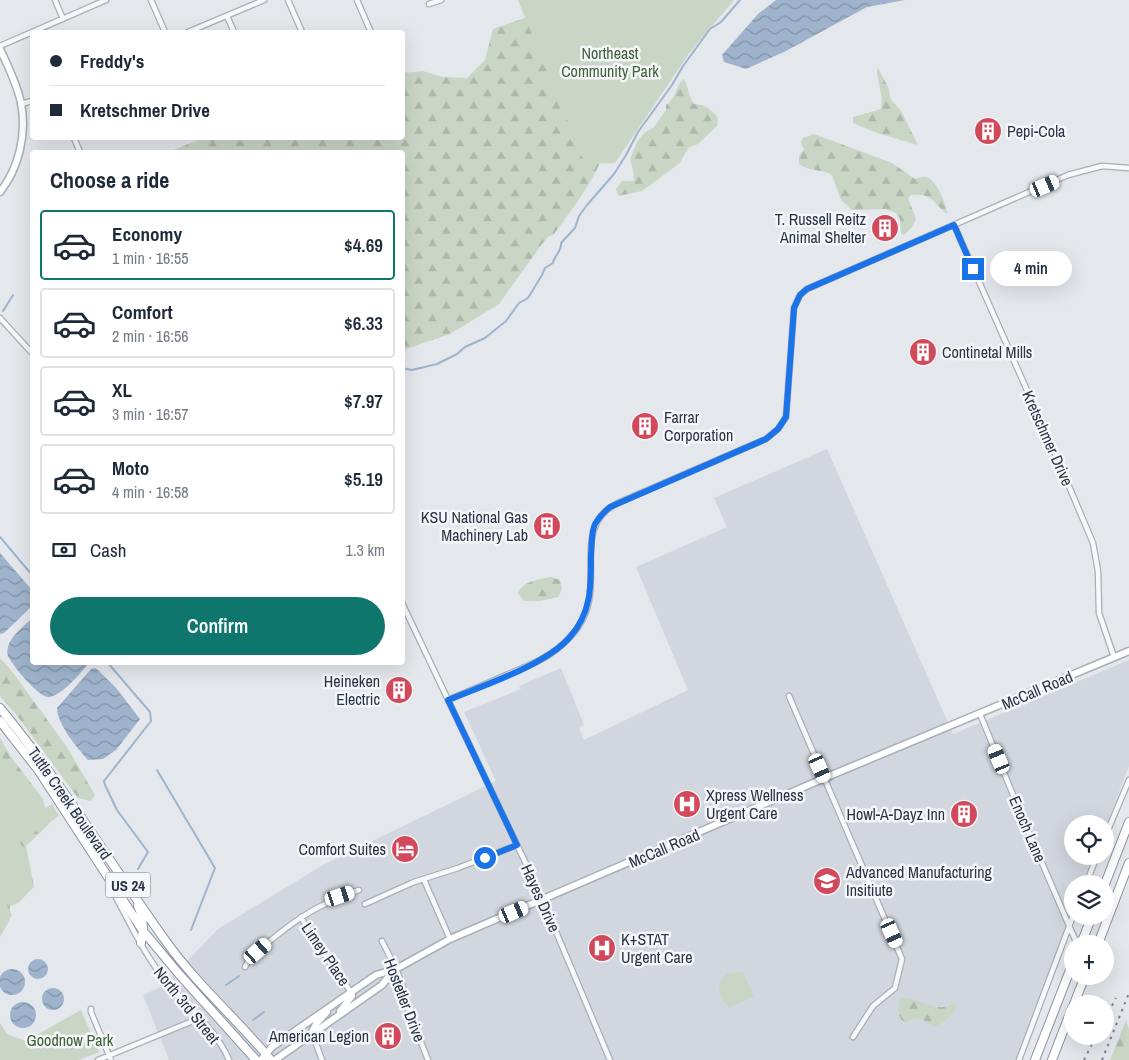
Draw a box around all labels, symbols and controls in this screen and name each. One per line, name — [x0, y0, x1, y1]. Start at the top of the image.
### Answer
park label: Northeast Community Park — [561, 42, 659, 82]
text: Freddy's — [80, 48, 144, 74]
text: Kretschmer Drive — [80, 97, 210, 123]
building icon: Pepi-Cola — [973, 116, 1003, 146]
place label: Pepi-Cola — [1007, 120, 1066, 142]
text: Choose a ride — [50, 165, 169, 195]
car — [1028, 173, 1061, 199]
place label: T. Russell Reitz Animal Shelter — [775, 208, 867, 248]
building icon: T. Russell Reitz Animal Shelter — [870, 213, 900, 243]
text: Economy — [112, 221, 182, 247]
icon: car — [52, 223, 97, 268]
text: $4.69 — [344, 232, 383, 258]
text: 1 min · 16:55 — [112, 247, 189, 269]
callout: 4 min — [990, 252, 1073, 286]
text: 4 min — [1014, 257, 1048, 279]
route end — [962, 258, 984, 280]
text: Comfort — [112, 299, 173, 325]
icon: car — [52, 301, 97, 346]
text: $6.33 — [344, 310, 383, 336]
text: 2 min · 16:56 — [112, 325, 189, 347]
building icon: Continetal Mills — [908, 337, 938, 367]
place label: Continetal Mills — [942, 341, 1032, 363]
text: XL — [112, 377, 132, 403]
icon: car — [52, 379, 97, 424]
street label: Kretschmer Drive — [1017, 387, 1079, 489]
text: $7.97 — [344, 388, 383, 414]
text: 3 min · 16:57 — [112, 403, 189, 425]
place label: Farrar Corporation — [664, 406, 733, 446]
building icon: Farrar Corporation — [630, 411, 660, 441]
text: Moto — [112, 455, 149, 481]
icon: car — [52, 457, 97, 502]
text: $5.19 — [344, 466, 383, 492]
text: 4 min · 16:58 — [112, 481, 189, 503]
place label: KSU National Gas Machinery Lab — [421, 506, 528, 546]
building icon: KSU National Gas Machinery Lab — [532, 511, 562, 541]
icon: cash — [50, 536, 78, 564]
text: Cash — [90, 537, 126, 563]
text: 1.3 km — [346, 539, 385, 561]
button: Confirm — [50, 597, 385, 655]
street label: McCall Road — [998, 665, 1076, 715]
place label: Heineken Electric — [324, 670, 380, 710]
building icon: Heineken Electric — [384, 675, 414, 705]
street label: Tuttle Creek Boulevard — [23, 742, 117, 864]
car — [986, 742, 1011, 776]
car — [807, 751, 832, 785]
place label: Xpress Wellness Urgent Care — [706, 784, 803, 824]
hospital icon: Xpress Wellness Urgent Care — [672, 789, 702, 819]
street label: Enoch Lane — [1004, 792, 1052, 866]
building icon: Howl-A-Dayz Inn — [949, 799, 979, 829]
place label: Howl-A-Dayz Inn — [847, 803, 945, 825]
map controls — [1064, 815, 1114, 1045]
button: locate — [1064, 815, 1114, 865]
street label: McCall Road — [625, 823, 703, 873]
hotel icon: Comfort Suites — [390, 834, 420, 864]
place label: Comfort Suites — [298, 838, 386, 860]
route start — [474, 847, 496, 869]
street label: Hayes Drive — [516, 861, 566, 935]
place label: Advanced Manufacturing Insitiute — [845, 861, 993, 901]
school or university icon: Advanced Manufacturing Insitiute — [812, 866, 842, 896]
road number: US 24 — [106, 872, 150, 898]
button: layers — [1064, 875, 1114, 925]
car — [323, 884, 356, 908]
car — [497, 899, 530, 925]
car — [879, 916, 904, 950]
street label: Limey Place — [297, 918, 355, 990]
place label: K+STAT Urgent Care — [621, 928, 692, 968]
hospital icon: K+STAT Urgent Care — [587, 933, 617, 963]
car — [241, 935, 274, 967]
button: + — [1064, 935, 1114, 985]
street label: Hostetler Drive — [379, 955, 431, 1045]
street label: North 3rd Street — [149, 962, 225, 1048]
button: − — [1064, 995, 1114, 1045]
building icon: American Legion — [373, 1021, 403, 1051]
place label: American Legion — [268, 1025, 369, 1047]
park label: Goodnow Park — [27, 1029, 114, 1051]

